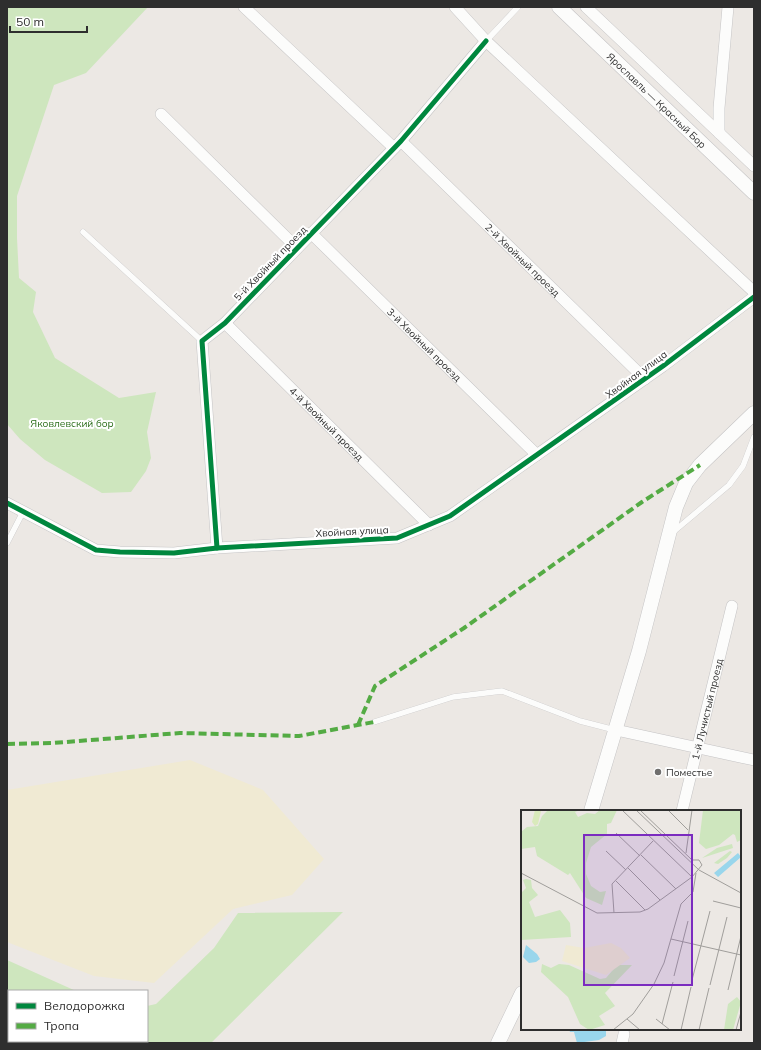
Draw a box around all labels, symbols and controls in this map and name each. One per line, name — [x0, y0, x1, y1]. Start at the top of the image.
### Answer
scale bar — [10, 8, 87, 34]
text: 50 m — [16, 14, 44, 29]
street label: Ярославль — Красный Бор — [604, 50, 709, 151]
street label: 2-й Хвойный проезд — [482, 221, 562, 299]
street label: 5-й Хвойный проезд — [231, 223, 310, 304]
street label: 3-й Хвойный проезд — [384, 305, 464, 384]
street label: Хвойная улица — [603, 348, 670, 401]
street label: 4-й Хвойный проезд — [286, 384, 366, 464]
park label: Яковлевский бор — [30, 417, 114, 430]
street label: Хвойная улица — [315, 523, 389, 540]
street label: 1-й Лучистый проезд — [689, 657, 726, 761]
place label: Поместье — [666, 766, 713, 779]
marker: Поместье — [653, 767, 663, 777]
inset map — [521, 810, 741, 1030]
legend — [8, 990, 148, 1042]
text: Велодорожка — [44, 998, 125, 1013]
text: Тропа — [44, 1018, 79, 1033]

